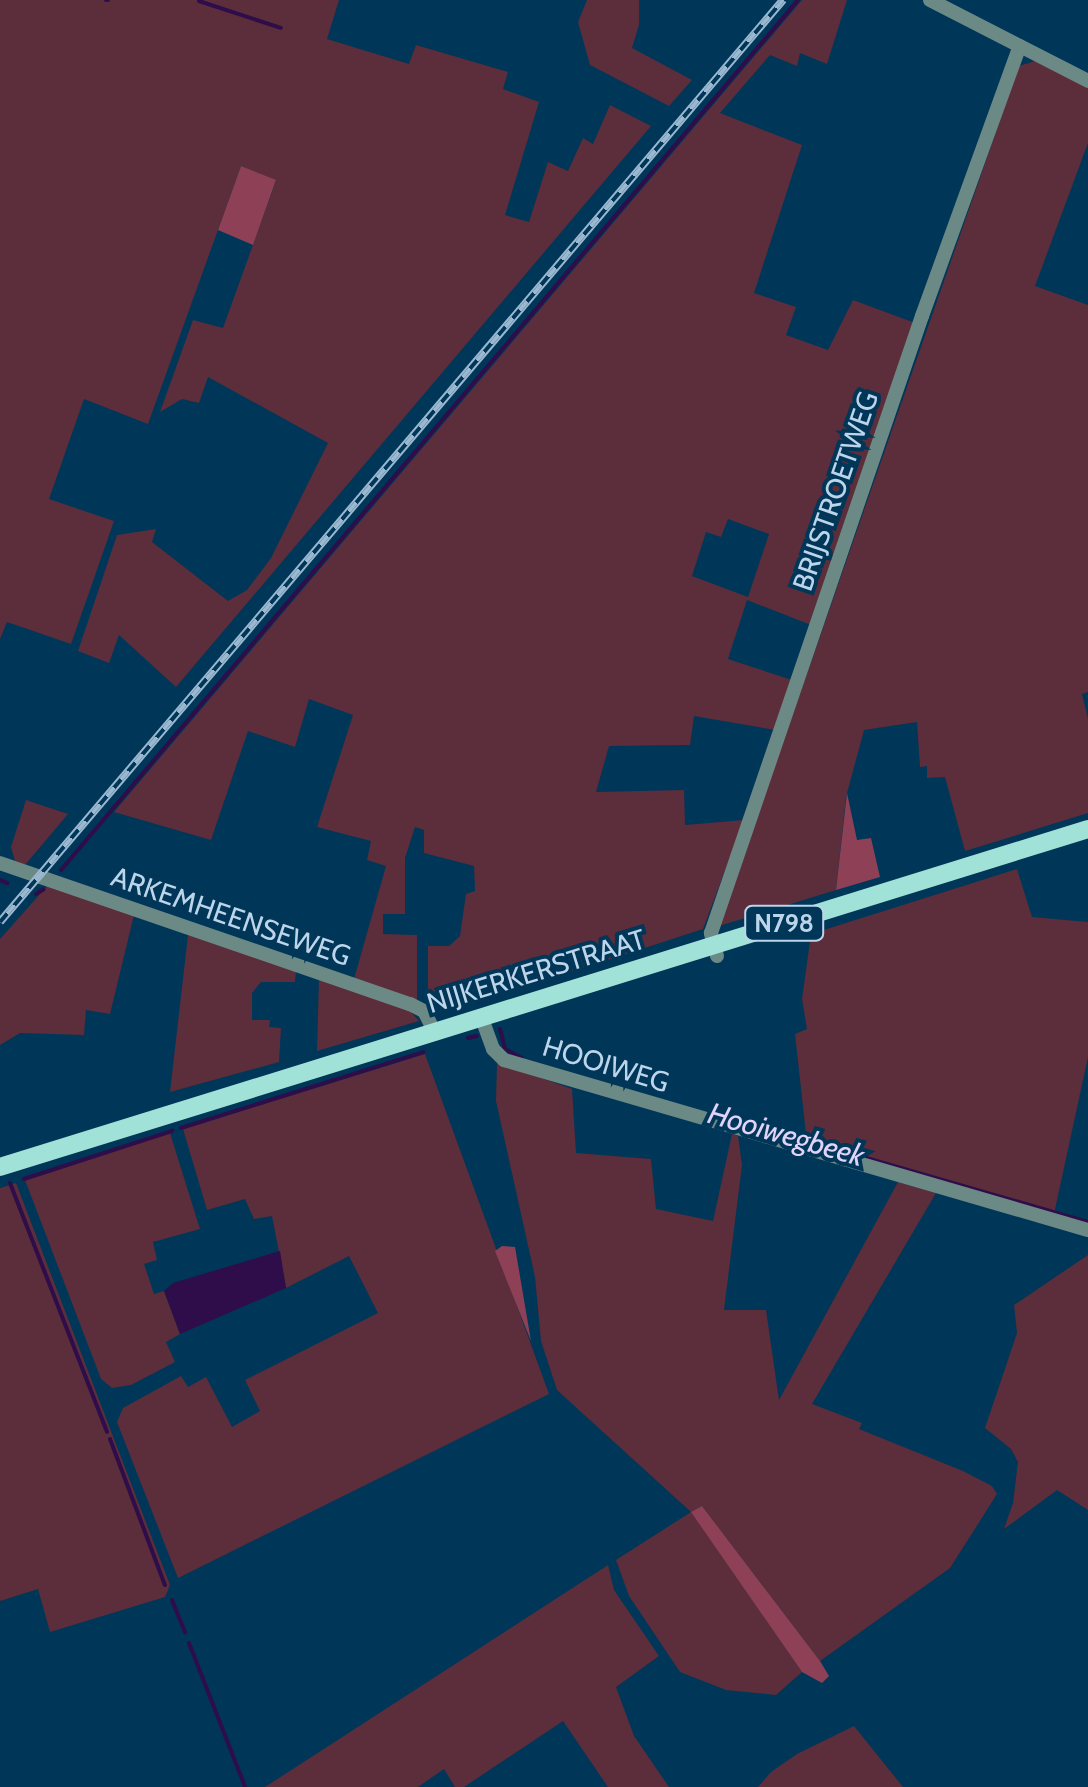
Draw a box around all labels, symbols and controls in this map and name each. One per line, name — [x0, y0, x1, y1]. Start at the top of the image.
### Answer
street label: BRIJSTROETWEG — [785, 387, 885, 595]
street label: ARKEMHEENSEWEG — [107, 859, 355, 973]
road number: N798 — [744, 903, 824, 943]
street label: NIJKERKERSTRAAT — [423, 922, 649, 1020]
street label: HOOIWEG — [539, 1029, 673, 1099]
water label: Hooiwegbeek — [704, 1096, 868, 1174]

